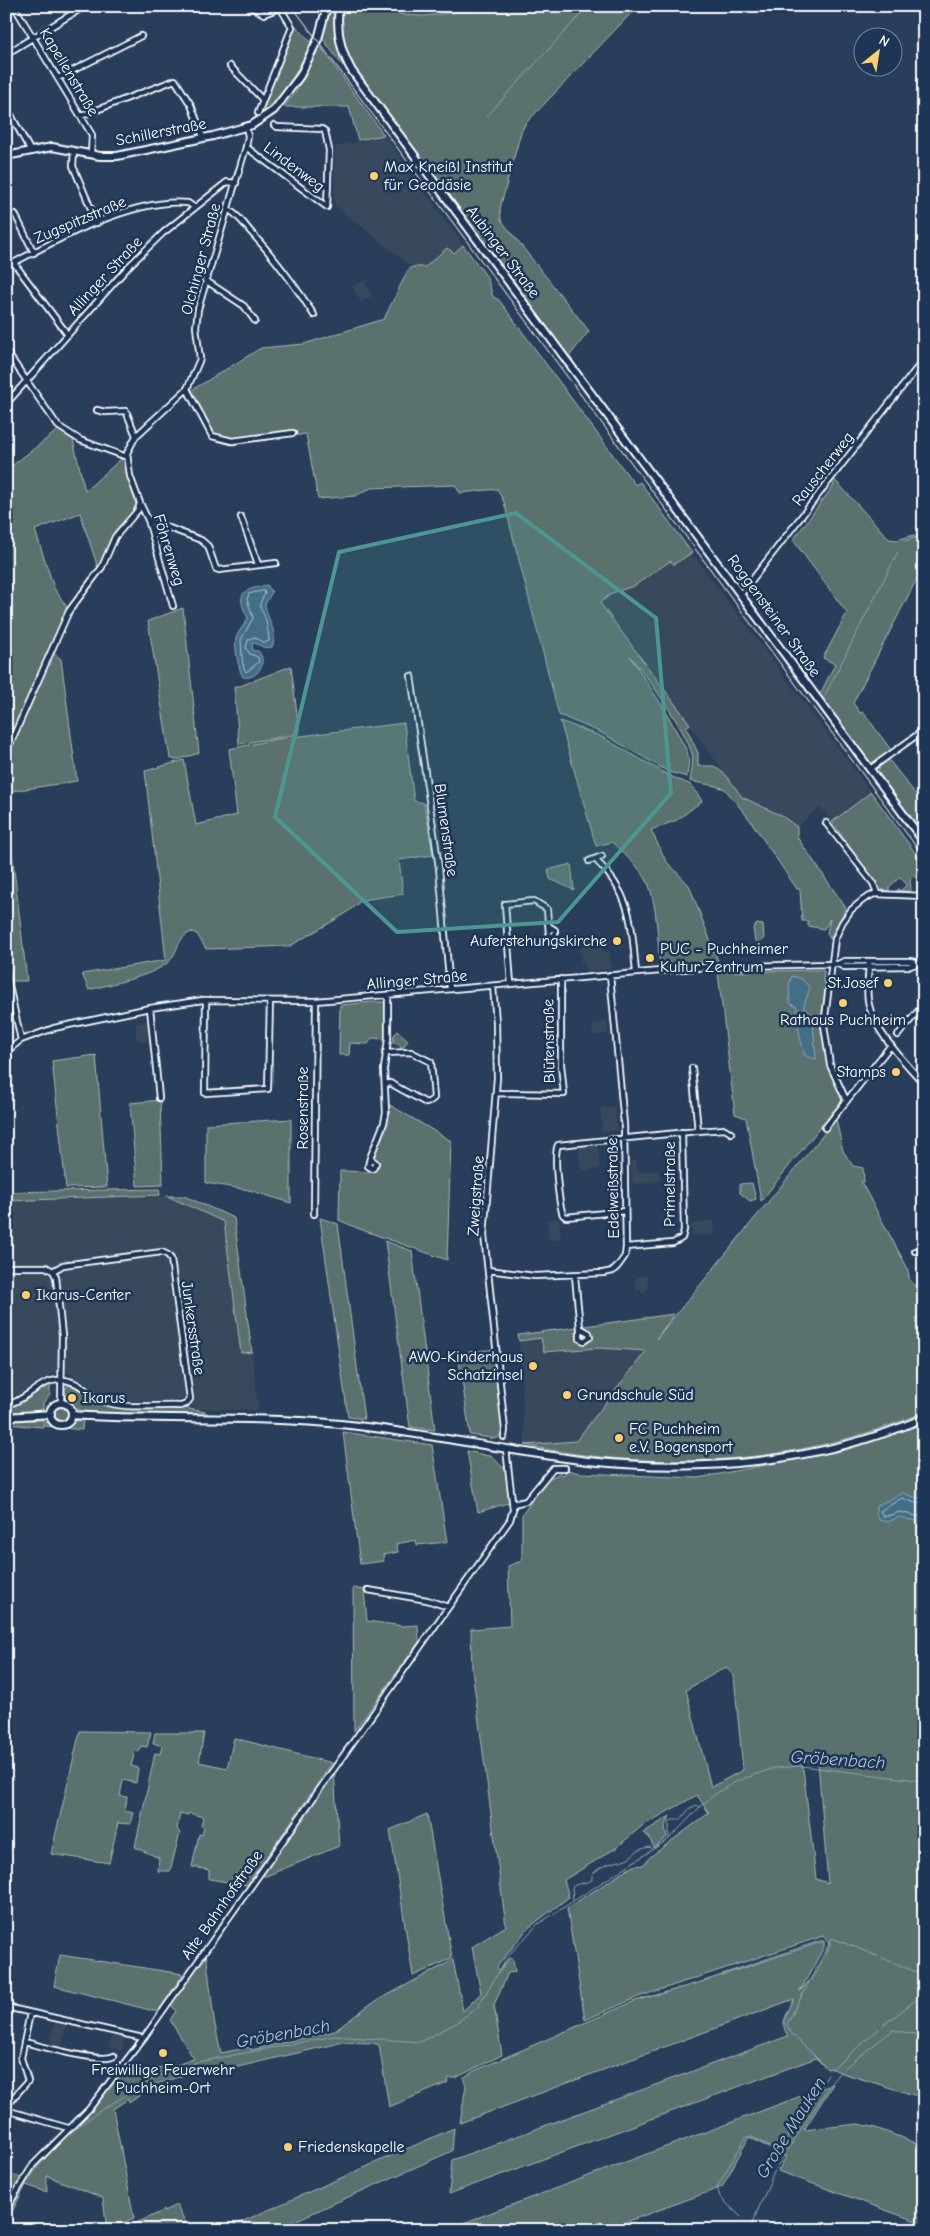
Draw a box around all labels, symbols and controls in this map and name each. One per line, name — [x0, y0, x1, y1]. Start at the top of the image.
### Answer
street label: Kapellenstraße — [36, 25, 102, 119]
north arrow — [852, 28, 902, 78]
text: N — [876, 32, 892, 51]
street label: Schillerstraße — [114, 114, 208, 150]
street label: Lindenweg — [260, 138, 328, 196]
place label: Max Kneißl Institut für Geodäsie — [383, 158, 513, 194]
marker: Max Kneißl Institut für Geodäsie — [368, 170, 380, 182]
street label: Zugspitzstraße — [31, 193, 129, 247]
street label: Olchinger Straße — [177, 201, 225, 317]
street label: Aubinger Straße — [462, 202, 544, 302]
street label: Allinger Straße — [64, 233, 146, 319]
street label: Rauscherweg — [789, 428, 857, 510]
street label: Föhrenweg — [150, 512, 188, 588]
street label: Roggensteiner Straße — [724, 551, 824, 681]
street label: Blumenstraße — [431, 782, 461, 878]
place label: Auferstehungskirche — [470, 932, 607, 950]
marker: Auferstehungskirche — [611, 935, 623, 947]
place label: PUC - Puchheimer Kultur Zentrum — [660, 940, 789, 976]
marker: PUC - Puchheimer Kultur Zentrum — [644, 952, 656, 964]
street label: Allinger Straße — [366, 967, 468, 993]
place label: St.Josef — [827, 974, 880, 992]
marker: St.Josef — [882, 977, 894, 989]
marker: Rathaus Puchheim — [837, 997, 849, 1009]
street label: Blütenstraße — [539, 999, 559, 1083]
place label: Rathaus Puchheim — [780, 1011, 906, 1029]
place label: Stamps — [837, 1063, 886, 1081]
street label: Rosenstraße — [294, 1066, 312, 1150]
marker: Stamps — [890, 1066, 902, 1078]
street label: Edelweißstraße — [603, 1137, 623, 1239]
street label: Primelstraße — [661, 1141, 679, 1227]
street label: Zweigstraße — [464, 1155, 488, 1237]
street label: Junkersstraße — [177, 1280, 209, 1376]
place label: Ikarus-Center — [36, 1286, 131, 1304]
marker: Ikarus-Center — [20, 1289, 32, 1301]
place label: AWO-Kinderhaus Schatzinsel — [409, 1348, 523, 1384]
marker: AWO-Kinderhaus Schatzinsel — [527, 1360, 539, 1372]
place label: Grundschule Süd — [577, 1386, 694, 1404]
place label: Ikarus — [82, 1389, 125, 1407]
marker: Grundschule Süd — [561, 1389, 573, 1401]
marker: Ikarus — [66, 1392, 78, 1404]
place label: FC Puchheim e.V. Bogensport — [629, 1420, 733, 1456]
marker: FC Puchheim e.V. Bogensport — [613, 1432, 625, 1444]
water label: Gröbenbach — [790, 1746, 886, 1774]
street label: Alte Bahnhofstraße — [178, 1847, 266, 1963]
water label: Gröbenbach — [234, 2015, 332, 2053]
marker: Freiwillige Feuerwehr Puchheim-Ort — [157, 2047, 169, 2059]
place label: Freiwillige Feuerwehr Puchheim-Ort — [91, 2061, 236, 2097]
water label: Große Mauken — [752, 2074, 830, 2182]
place label: Friedenskapelle — [298, 2138, 404, 2156]
marker: Friedenskapelle — [282, 2141, 294, 2153]

